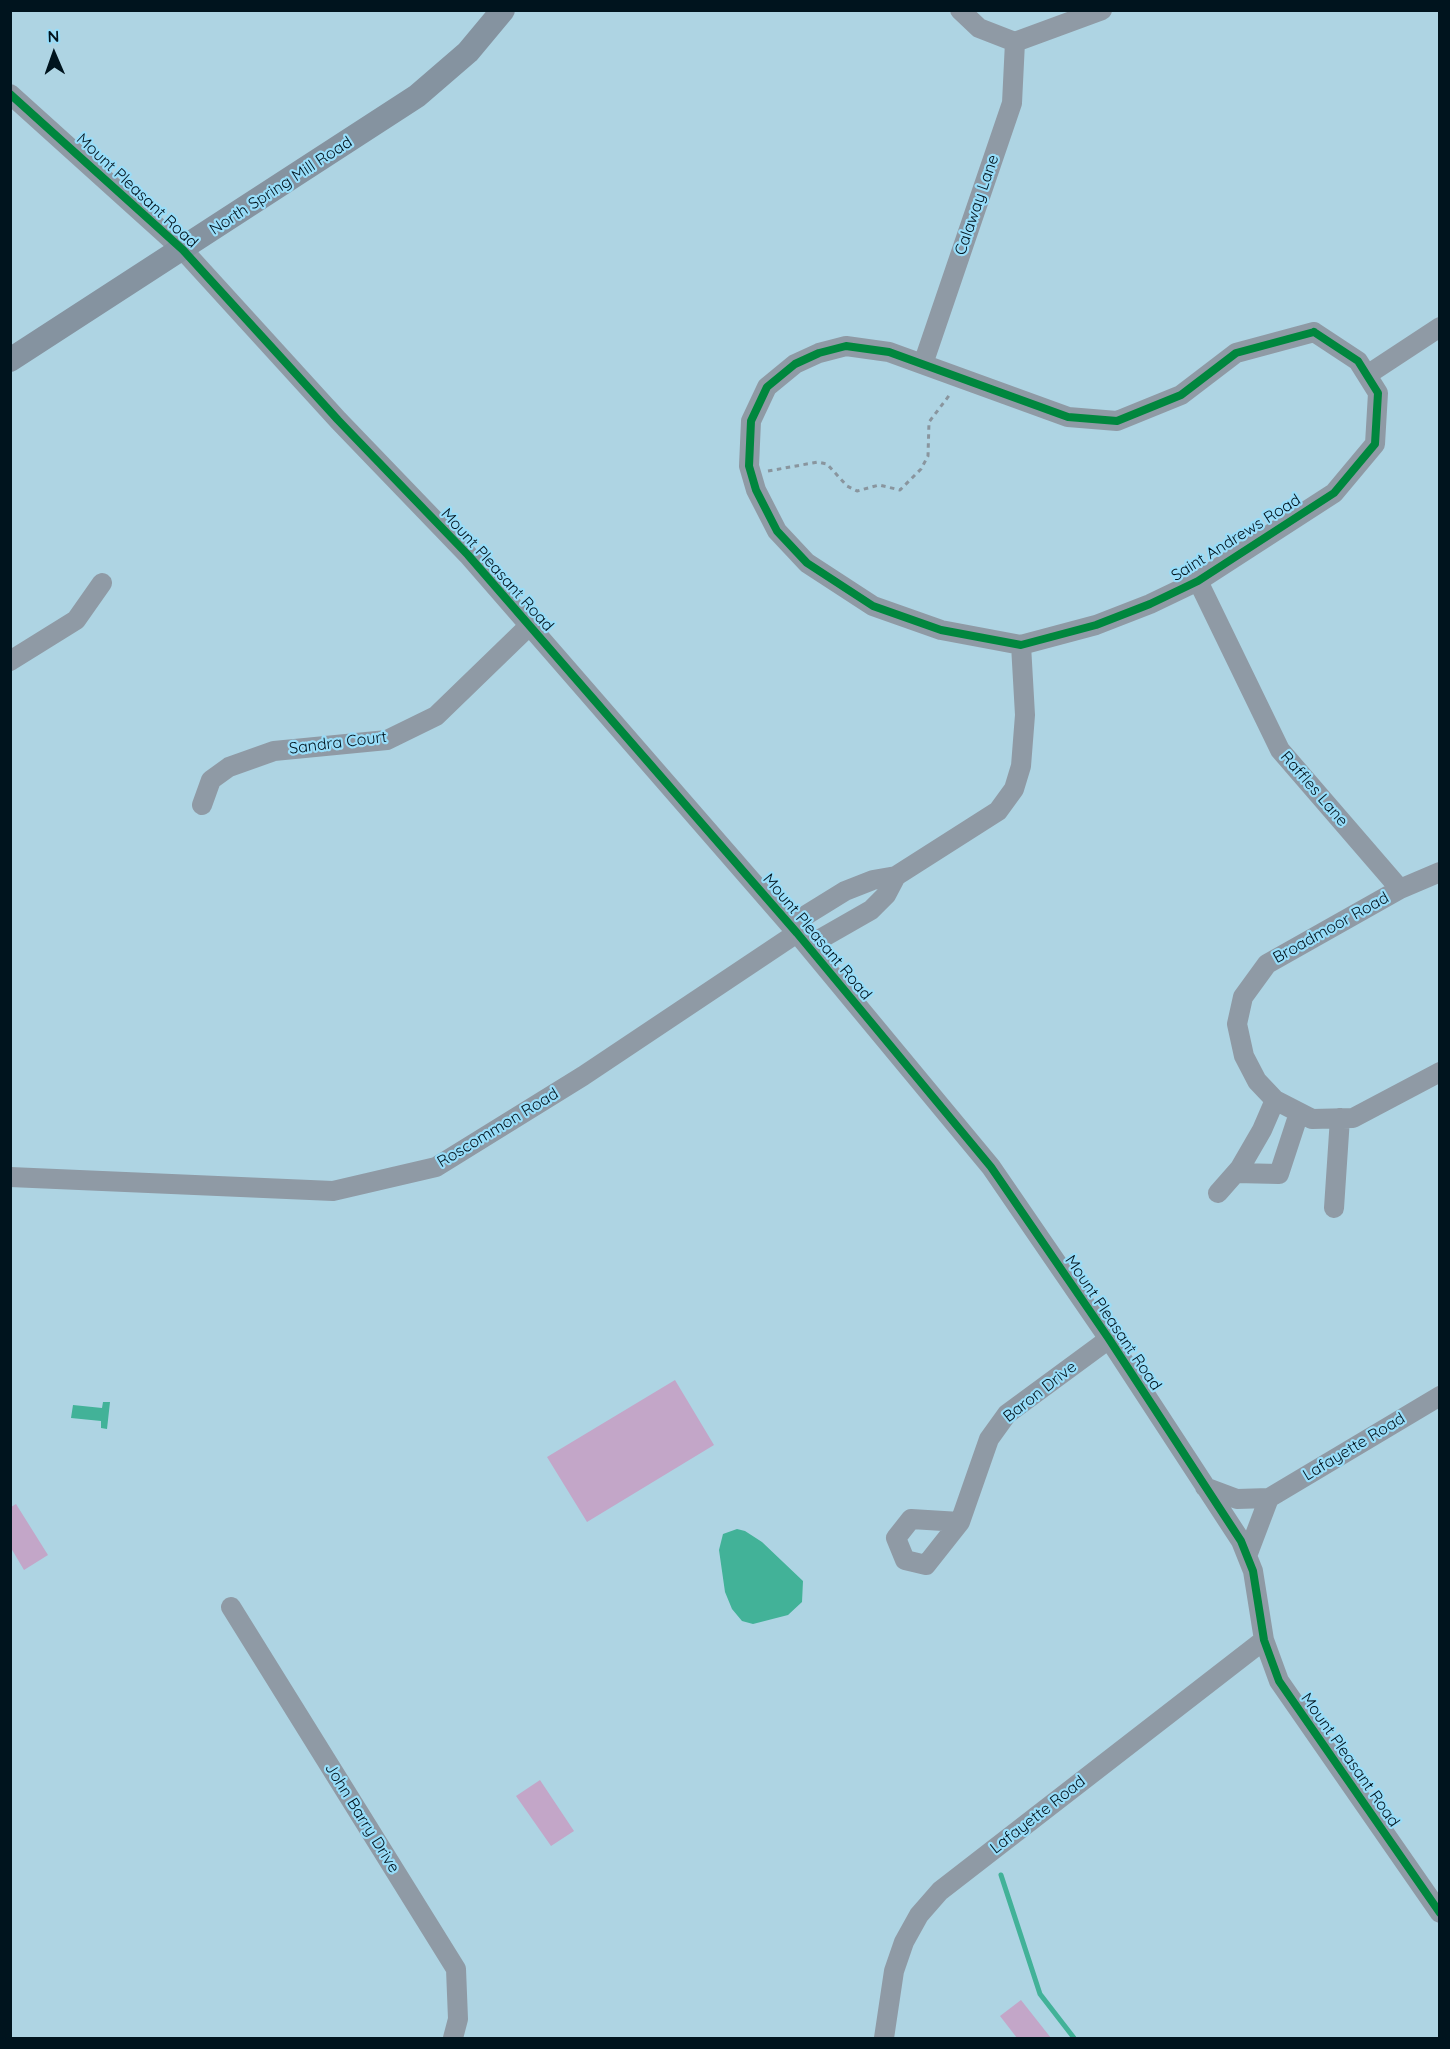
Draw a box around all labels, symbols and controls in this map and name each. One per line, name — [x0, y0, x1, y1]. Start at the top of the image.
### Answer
north arrow — [24, 24, 84, 84]
text: N — [47, 26, 60, 46]
street label: Mount Pleasant Road — [72, 130, 202, 252]
street label: North Spring Mill Road — [206, 133, 356, 239]
street label: Calaway Lane — [951, 152, 1003, 258]
street label: Saint Andrews Road — [1168, 490, 1304, 586]
street label: Mount Pleasant Road — [437, 505, 557, 635]
street label: Sandra Court — [288, 727, 388, 759]
street label: Raffles Lane — [1276, 748, 1352, 830]
street label: Mount Pleasant Road — [759, 870, 875, 1004]
street label: Broadmoor Road — [1270, 888, 1392, 968]
street label: Roscommon Road — [434, 1084, 562, 1172]
street label: Mount Pleasant Road — [1061, 1252, 1165, 1394]
street label: Baron Drive — [1000, 1357, 1080, 1427]
street label: Lafayette Road — [1300, 1409, 1408, 1485]
street label: Mount Pleasant Road — [1297, 1689, 1403, 1831]
street label: John Barry Drive — [320, 1760, 404, 1876]
street label: Lafayette Road — [987, 1772, 1089, 1858]

